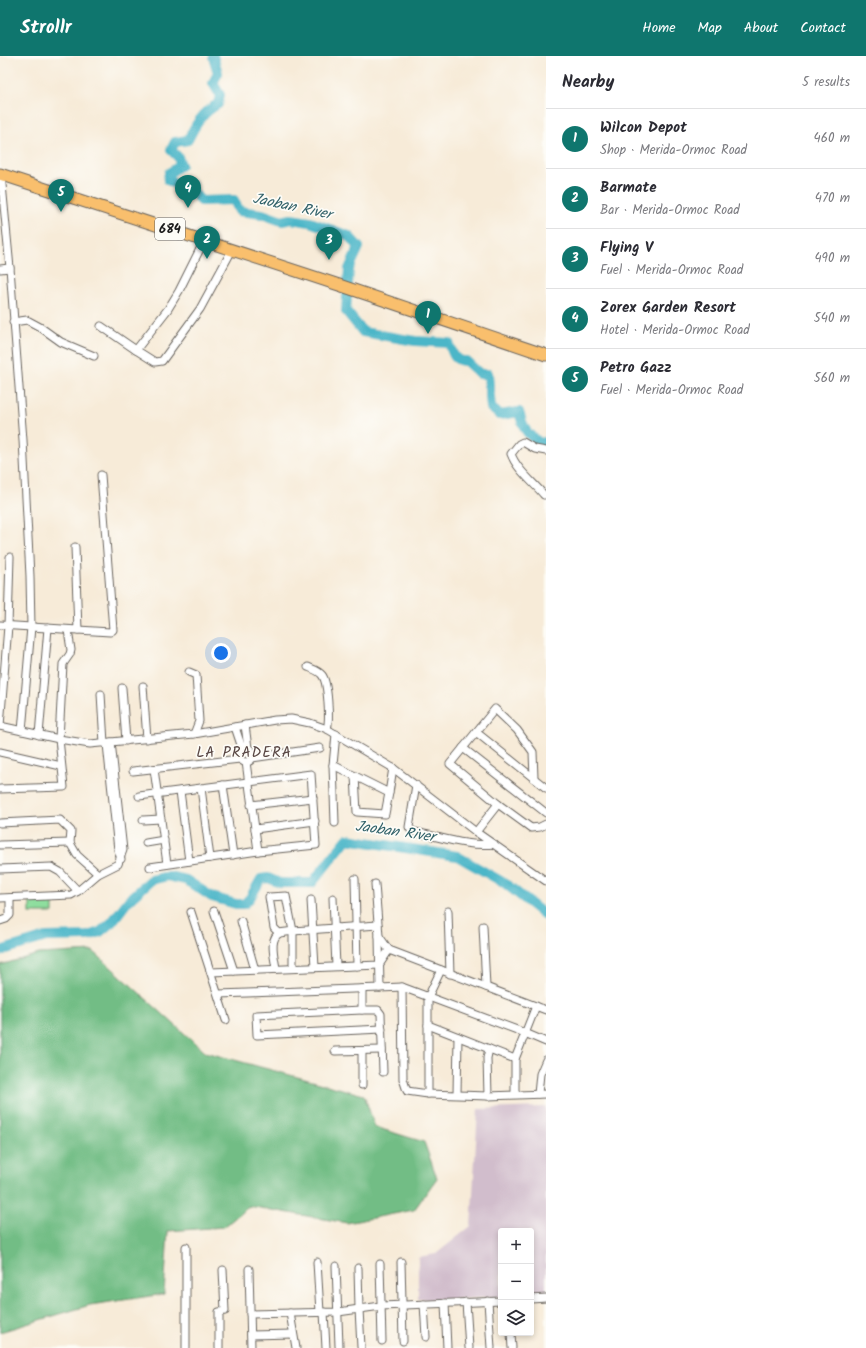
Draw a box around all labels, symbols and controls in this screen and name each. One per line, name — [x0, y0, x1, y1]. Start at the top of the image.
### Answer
text: Strollr — [20, 13, 72, 43]
text: Home — [642, 17, 676, 39]
text: Map — [698, 17, 722, 39]
text: About — [744, 17, 778, 39]
text: Contact — [800, 17, 846, 39]
text: Nearby — [562, 69, 614, 96]
text: 5 results — [802, 72, 850, 93]
text: Wilcon Depot — [600, 116, 687, 140]
text: 1 — [573, 128, 577, 149]
text: 460 m — [814, 128, 850, 149]
text: Shop · Merida-Ormoc Road — [600, 140, 747, 161]
pin: 4 — [175, 175, 201, 208]
text: Barmate — [600, 176, 656, 200]
pin: 5 — [48, 179, 74, 212]
water label: Jaoban River — [250, 187, 337, 228]
text: 2 — [571, 188, 579, 209]
text: 470 m — [815, 188, 850, 209]
text: Bar · Merida-Ormoc Road — [600, 200, 740, 221]
road number: 684 — [155, 218, 185, 240]
pin: 2 — [194, 226, 220, 259]
pin: 3 — [316, 227, 342, 260]
text: Flying V — [600, 236, 653, 260]
text: 3 — [571, 248, 579, 269]
text: 490 m — [814, 248, 850, 269]
text: Fuel · Merida-Ormoc Road — [600, 260, 743, 281]
text: Zorex Garden Resort — [600, 296, 736, 320]
pin: 1 — [415, 301, 441, 334]
text: 4 — [571, 308, 579, 329]
text: 540 m — [814, 308, 850, 329]
text: Hotel · Merida-Ormoc Road — [600, 320, 750, 341]
text: Petro Gazz — [600, 356, 671, 380]
text: 5 — [572, 368, 578, 389]
text: 560 m — [814, 368, 850, 389]
text: Fuel · Merida-Ormoc Road — [600, 380, 743, 401]
your location — [211, 643, 231, 663]
district label: LA PRADERA — [196, 741, 292, 765]
water label: Jaoban River — [354, 815, 439, 850]
map controls — [498, 1228, 534, 1336]
button: + — [498, 1228, 534, 1264]
button: − — [498, 1264, 534, 1300]
button: layers — [498, 1300, 534, 1336]

